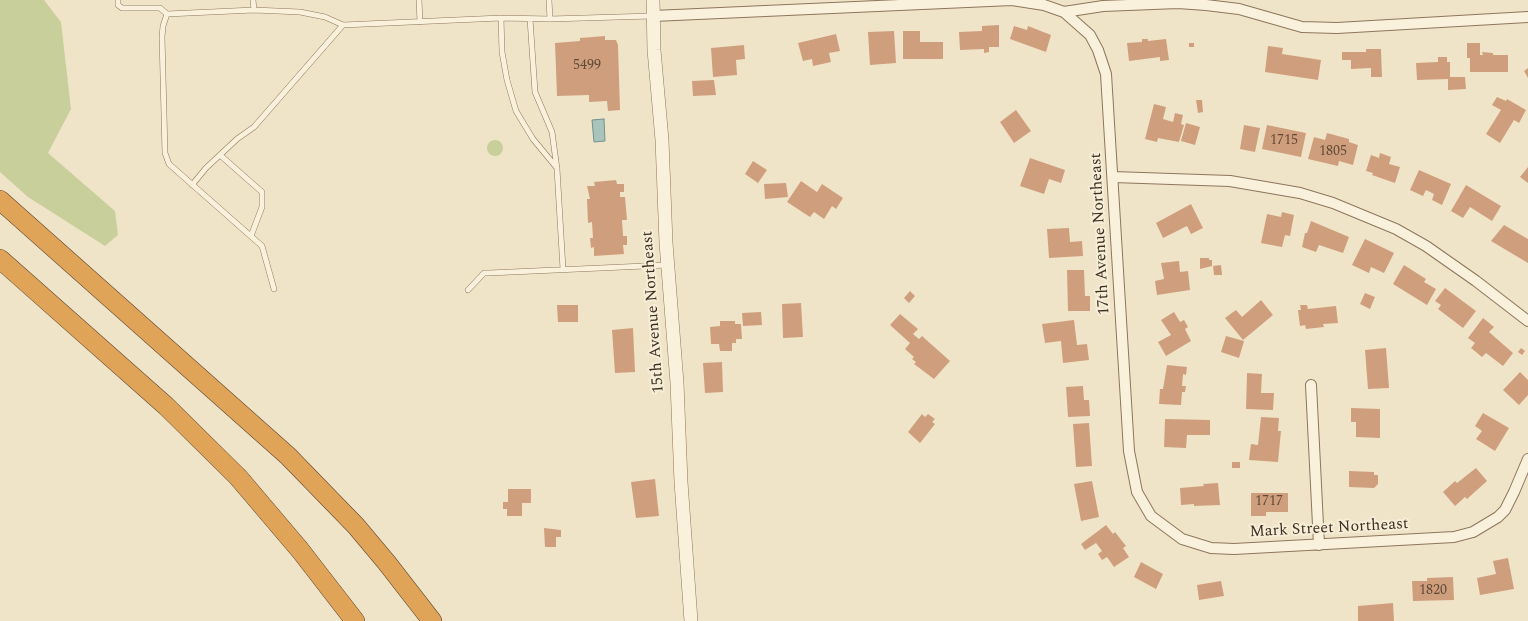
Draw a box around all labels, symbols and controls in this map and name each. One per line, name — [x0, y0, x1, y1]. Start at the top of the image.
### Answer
house number: 5499 — [573, 58, 601, 74]
house number: 1715 — [1270, 133, 1298, 149]
house number: 1805 — [1319, 144, 1347, 160]
street label: 17th Avenue Northeast — [1087, 152, 1115, 316]
street label: 15th Avenue Northeast — [639, 230, 669, 394]
house number: 1717 — [1255, 494, 1283, 510]
street label: Mark Street Northeast — [1249, 515, 1409, 543]
house number: 1820 — [1419, 583, 1447, 599]

